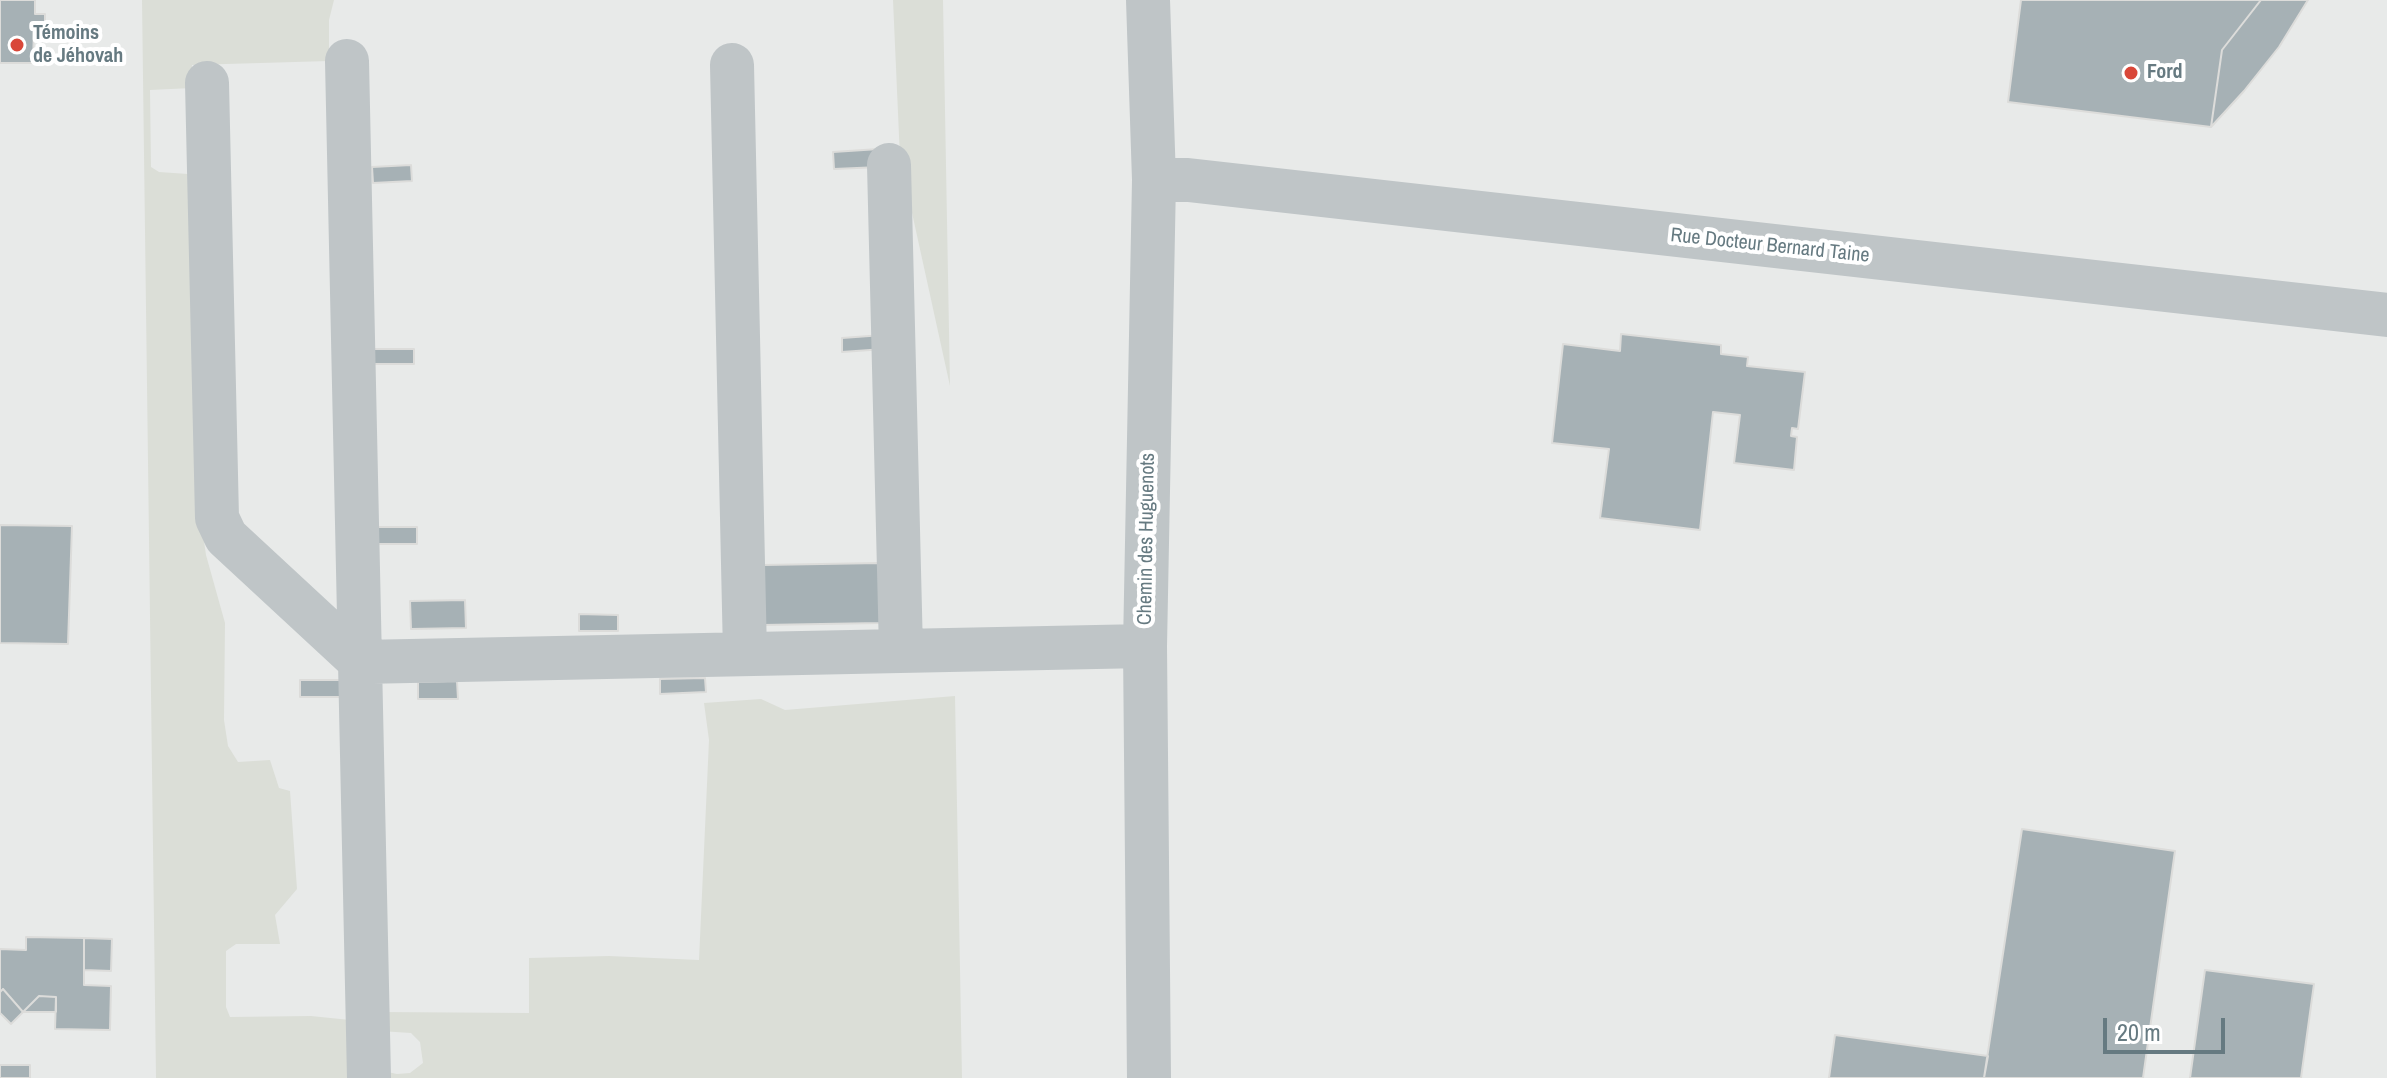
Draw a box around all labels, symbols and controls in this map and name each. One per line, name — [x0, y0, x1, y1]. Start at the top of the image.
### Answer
place label: Témoins de Jéhovah — [33, 22, 123, 69]
marker: Témoins de Jéhovah — [8, 36, 26, 54]
place label: Ford — [2147, 61, 2183, 85]
marker: Ford — [2122, 64, 2140, 82]
street label: Rue Docteur Bernard Taine — [1669, 224, 1871, 268]
street label: Chemin des Huguenots — [1133, 453, 1161, 625]
scale bar — [2107, 1002, 2229, 1052]
text: 20 m — [2117, 1016, 2161, 1048]

